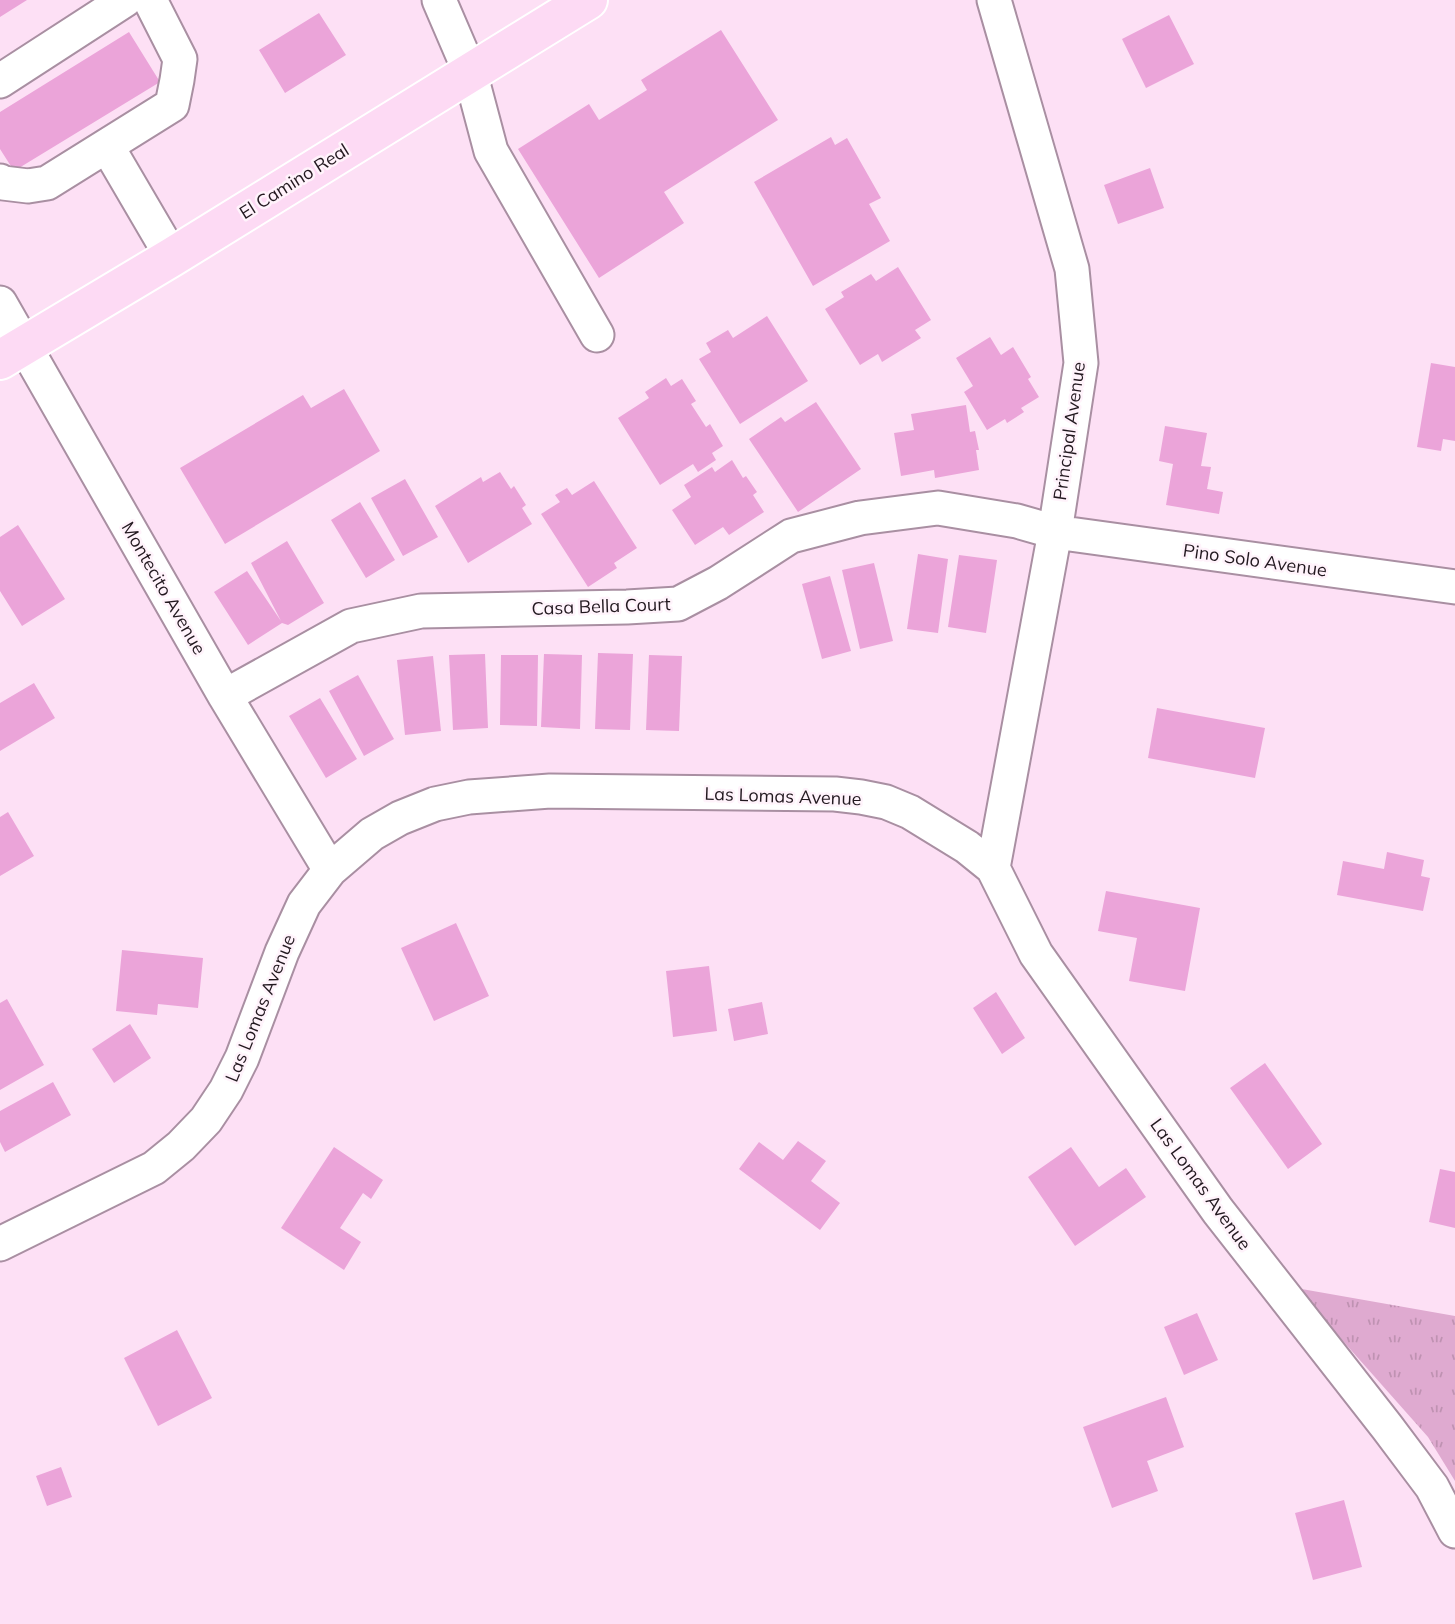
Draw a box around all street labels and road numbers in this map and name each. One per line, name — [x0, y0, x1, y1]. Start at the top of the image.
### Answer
street label: El Camino Real — [235, 138, 353, 224]
street label: Principal Avenue — [1048, 360, 1090, 502]
street label: Montecito Avenue — [117, 518, 211, 658]
street label: Pino Solo Avenue — [1182, 539, 1328, 581]
street label: Casa Bella Court — [531, 592, 671, 620]
street label: Las Lomas Avenue — [704, 782, 862, 810]
street label: Las Lomas Avenue — [220, 931, 300, 1085]
street label: Las Lomas Avenue — [1146, 1114, 1256, 1254]

